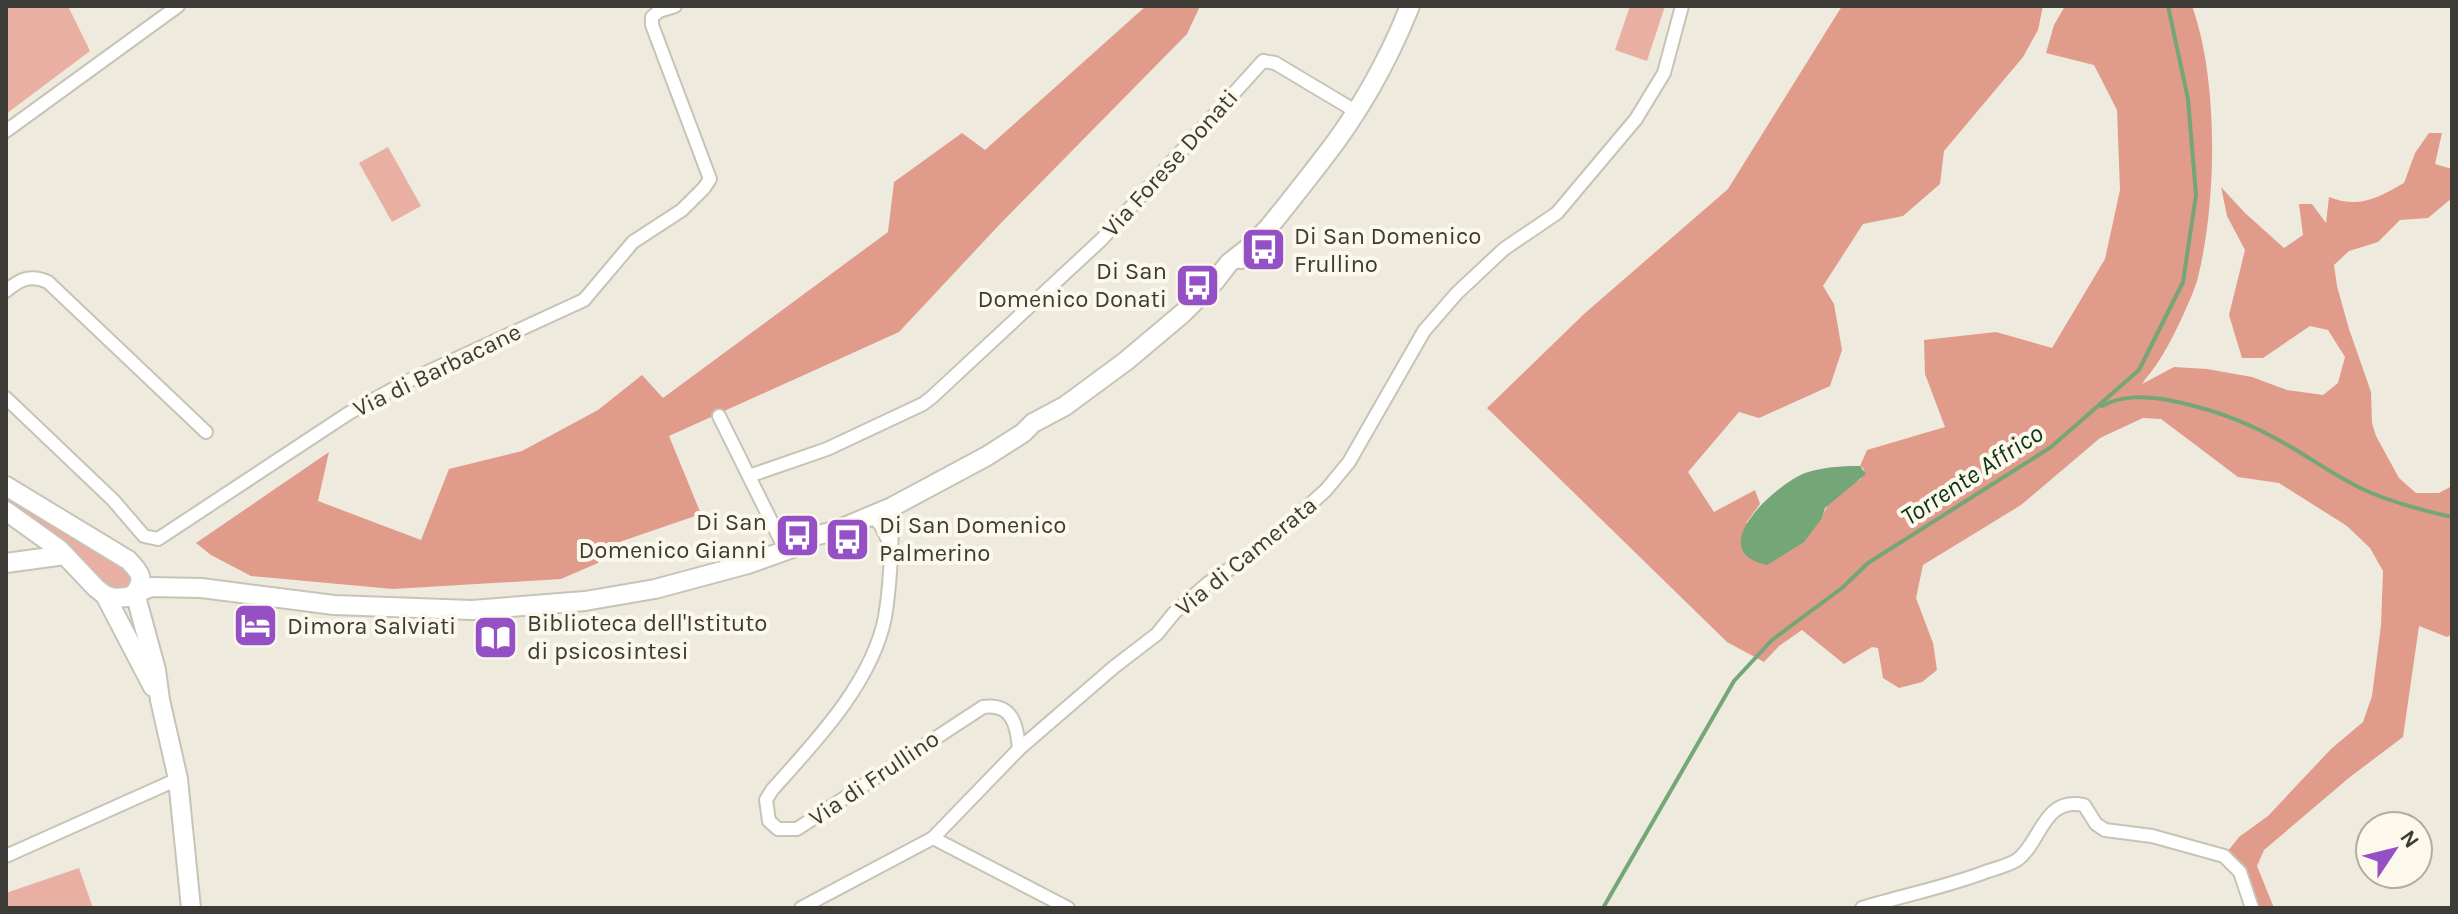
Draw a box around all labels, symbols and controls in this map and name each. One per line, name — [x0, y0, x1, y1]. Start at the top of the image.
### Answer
street label: Via Forese Donati — [1096, 83, 1244, 243]
place label: Di San Domenico Frullino — [1294, 222, 1481, 278]
bus stop icon: Di San Domenico Frullino — [1239, 226, 1287, 274]
place label: Di San Domenico Donati — [978, 257, 1167, 313]
bus stop icon: Di San Domenico Donati — [1174, 261, 1222, 309]
street label: Via di Barbacane — [348, 317, 526, 423]
water label: Torrente Affrico — [1895, 417, 2049, 532]
street label: Via di Camerata — [1170, 491, 1322, 621]
place label: Di San Domenico Gianni — [578, 508, 767, 564]
place label: Di San Domenico Palmerino — [879, 511, 1066, 567]
bus stop icon: Di San Domenico Gianni — [774, 512, 822, 560]
bus stop icon: Di San Domenico Palmerino — [824, 515, 872, 563]
hotel icon: Dimora Salviati — [232, 602, 280, 650]
place label: Biblioteca dell'Istituto di psicosintesi — [527, 609, 767, 665]
place label: Dimora Salviati — [287, 612, 456, 640]
library icon: Biblioteca dell'Istituto di psicosintesi — [472, 613, 520, 661]
street label: Via di Frullino — [804, 724, 944, 832]
north arrow — [2354, 810, 2434, 890]
text: N — [2394, 825, 2425, 853]

